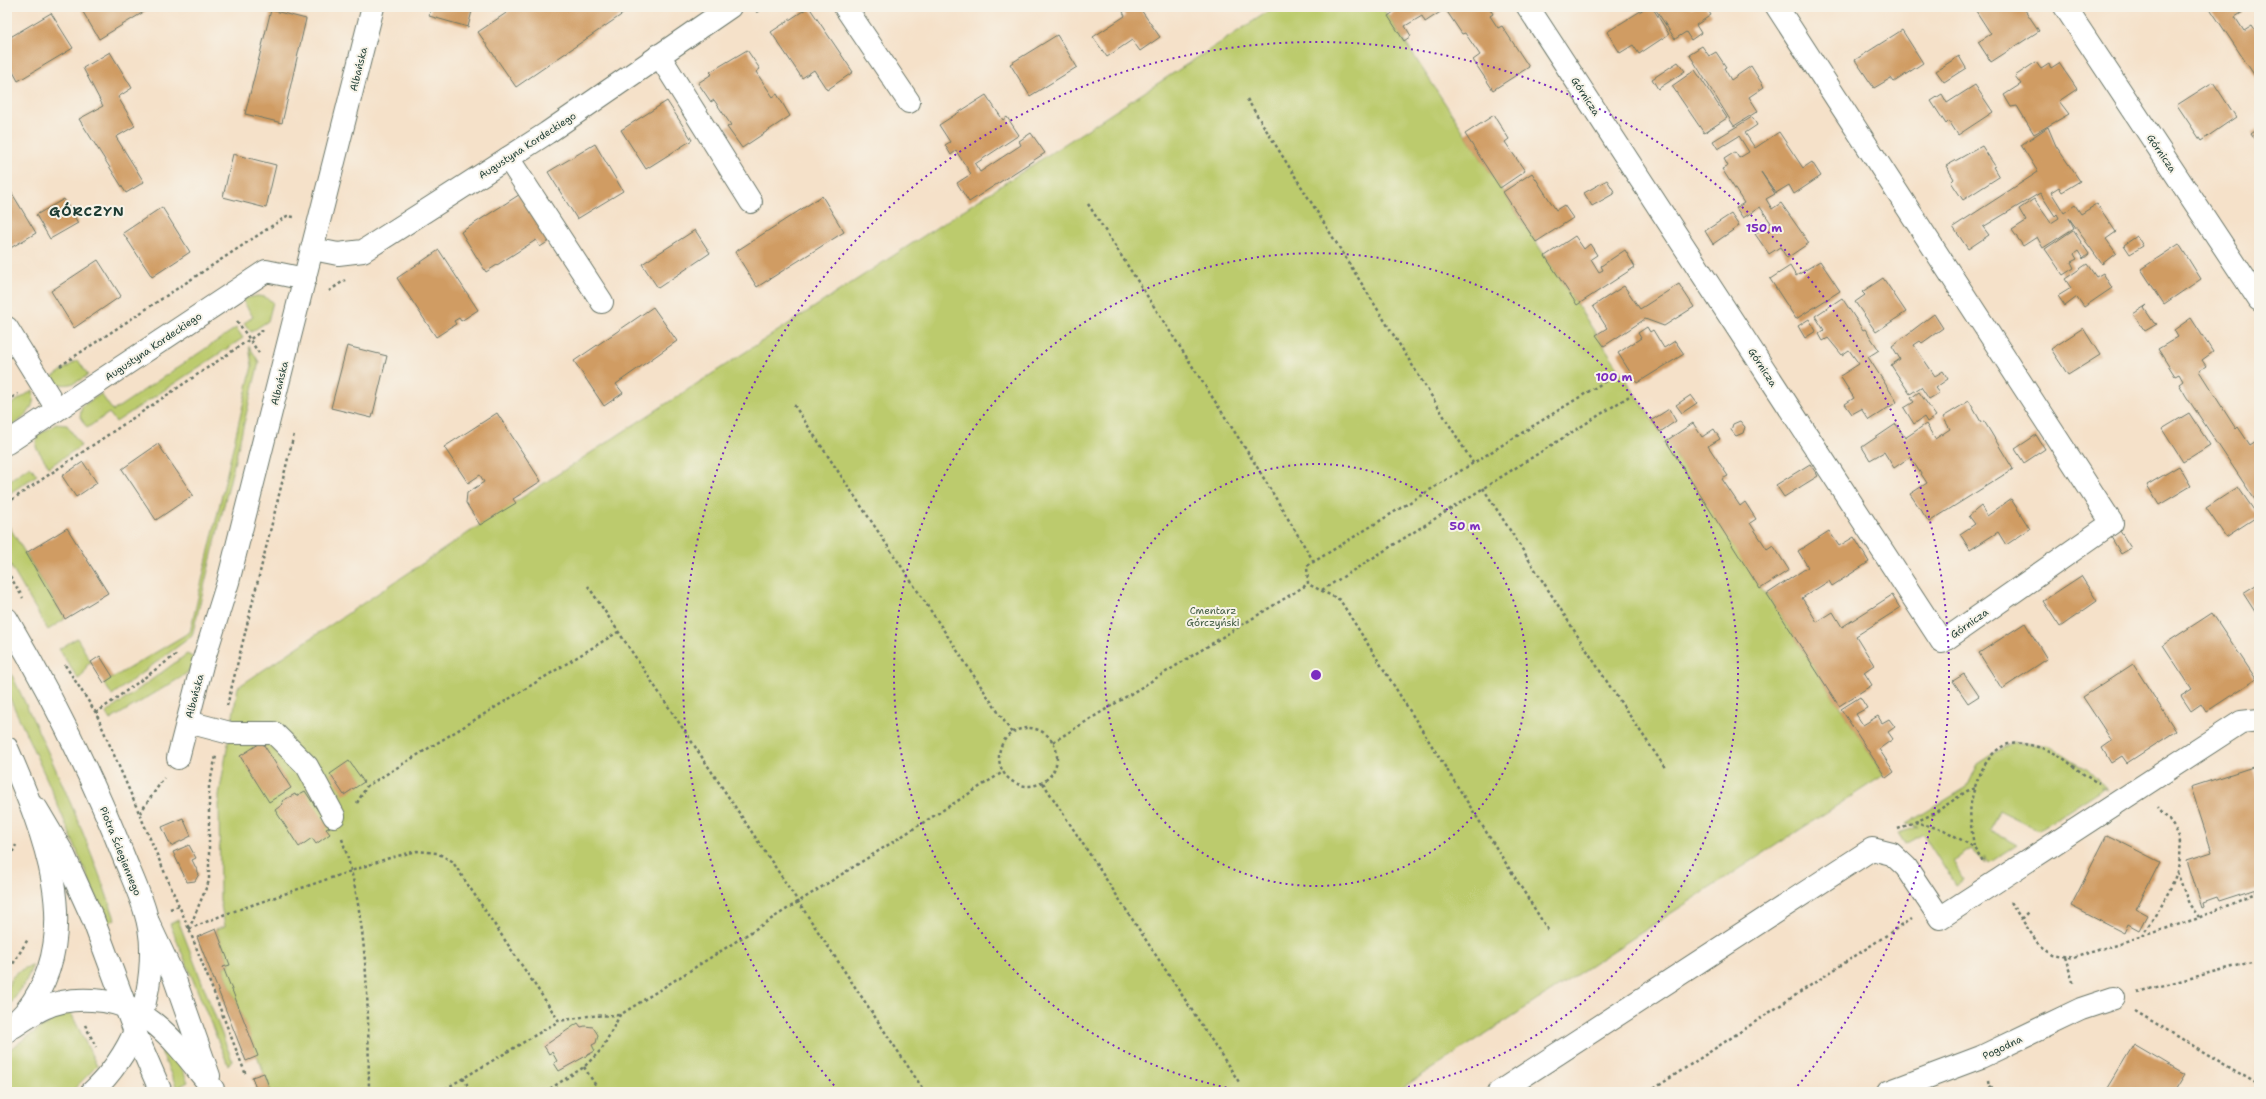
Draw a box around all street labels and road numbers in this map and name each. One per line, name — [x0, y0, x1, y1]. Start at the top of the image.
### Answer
street label: Albańska — [347, 45, 370, 92]
street label: Górnicza — [1568, 74, 1603, 119]
street label: Augustyna Kordeckiego — [476, 109, 579, 182]
street label: Górnicza — [2144, 132, 2180, 176]
street label: Augustyna Kordeckiego — [102, 309, 204, 384]
street label: Górnicza — [1745, 345, 1780, 390]
street label: Albańska — [268, 359, 291, 406]
street label: Górnicza — [1948, 605, 1991, 641]
street label: Albańska — [182, 672, 207, 719]
street label: Piotra Ściegiennego — [97, 805, 144, 898]
street label: Pogodna — [1980, 1032, 2025, 1063]

